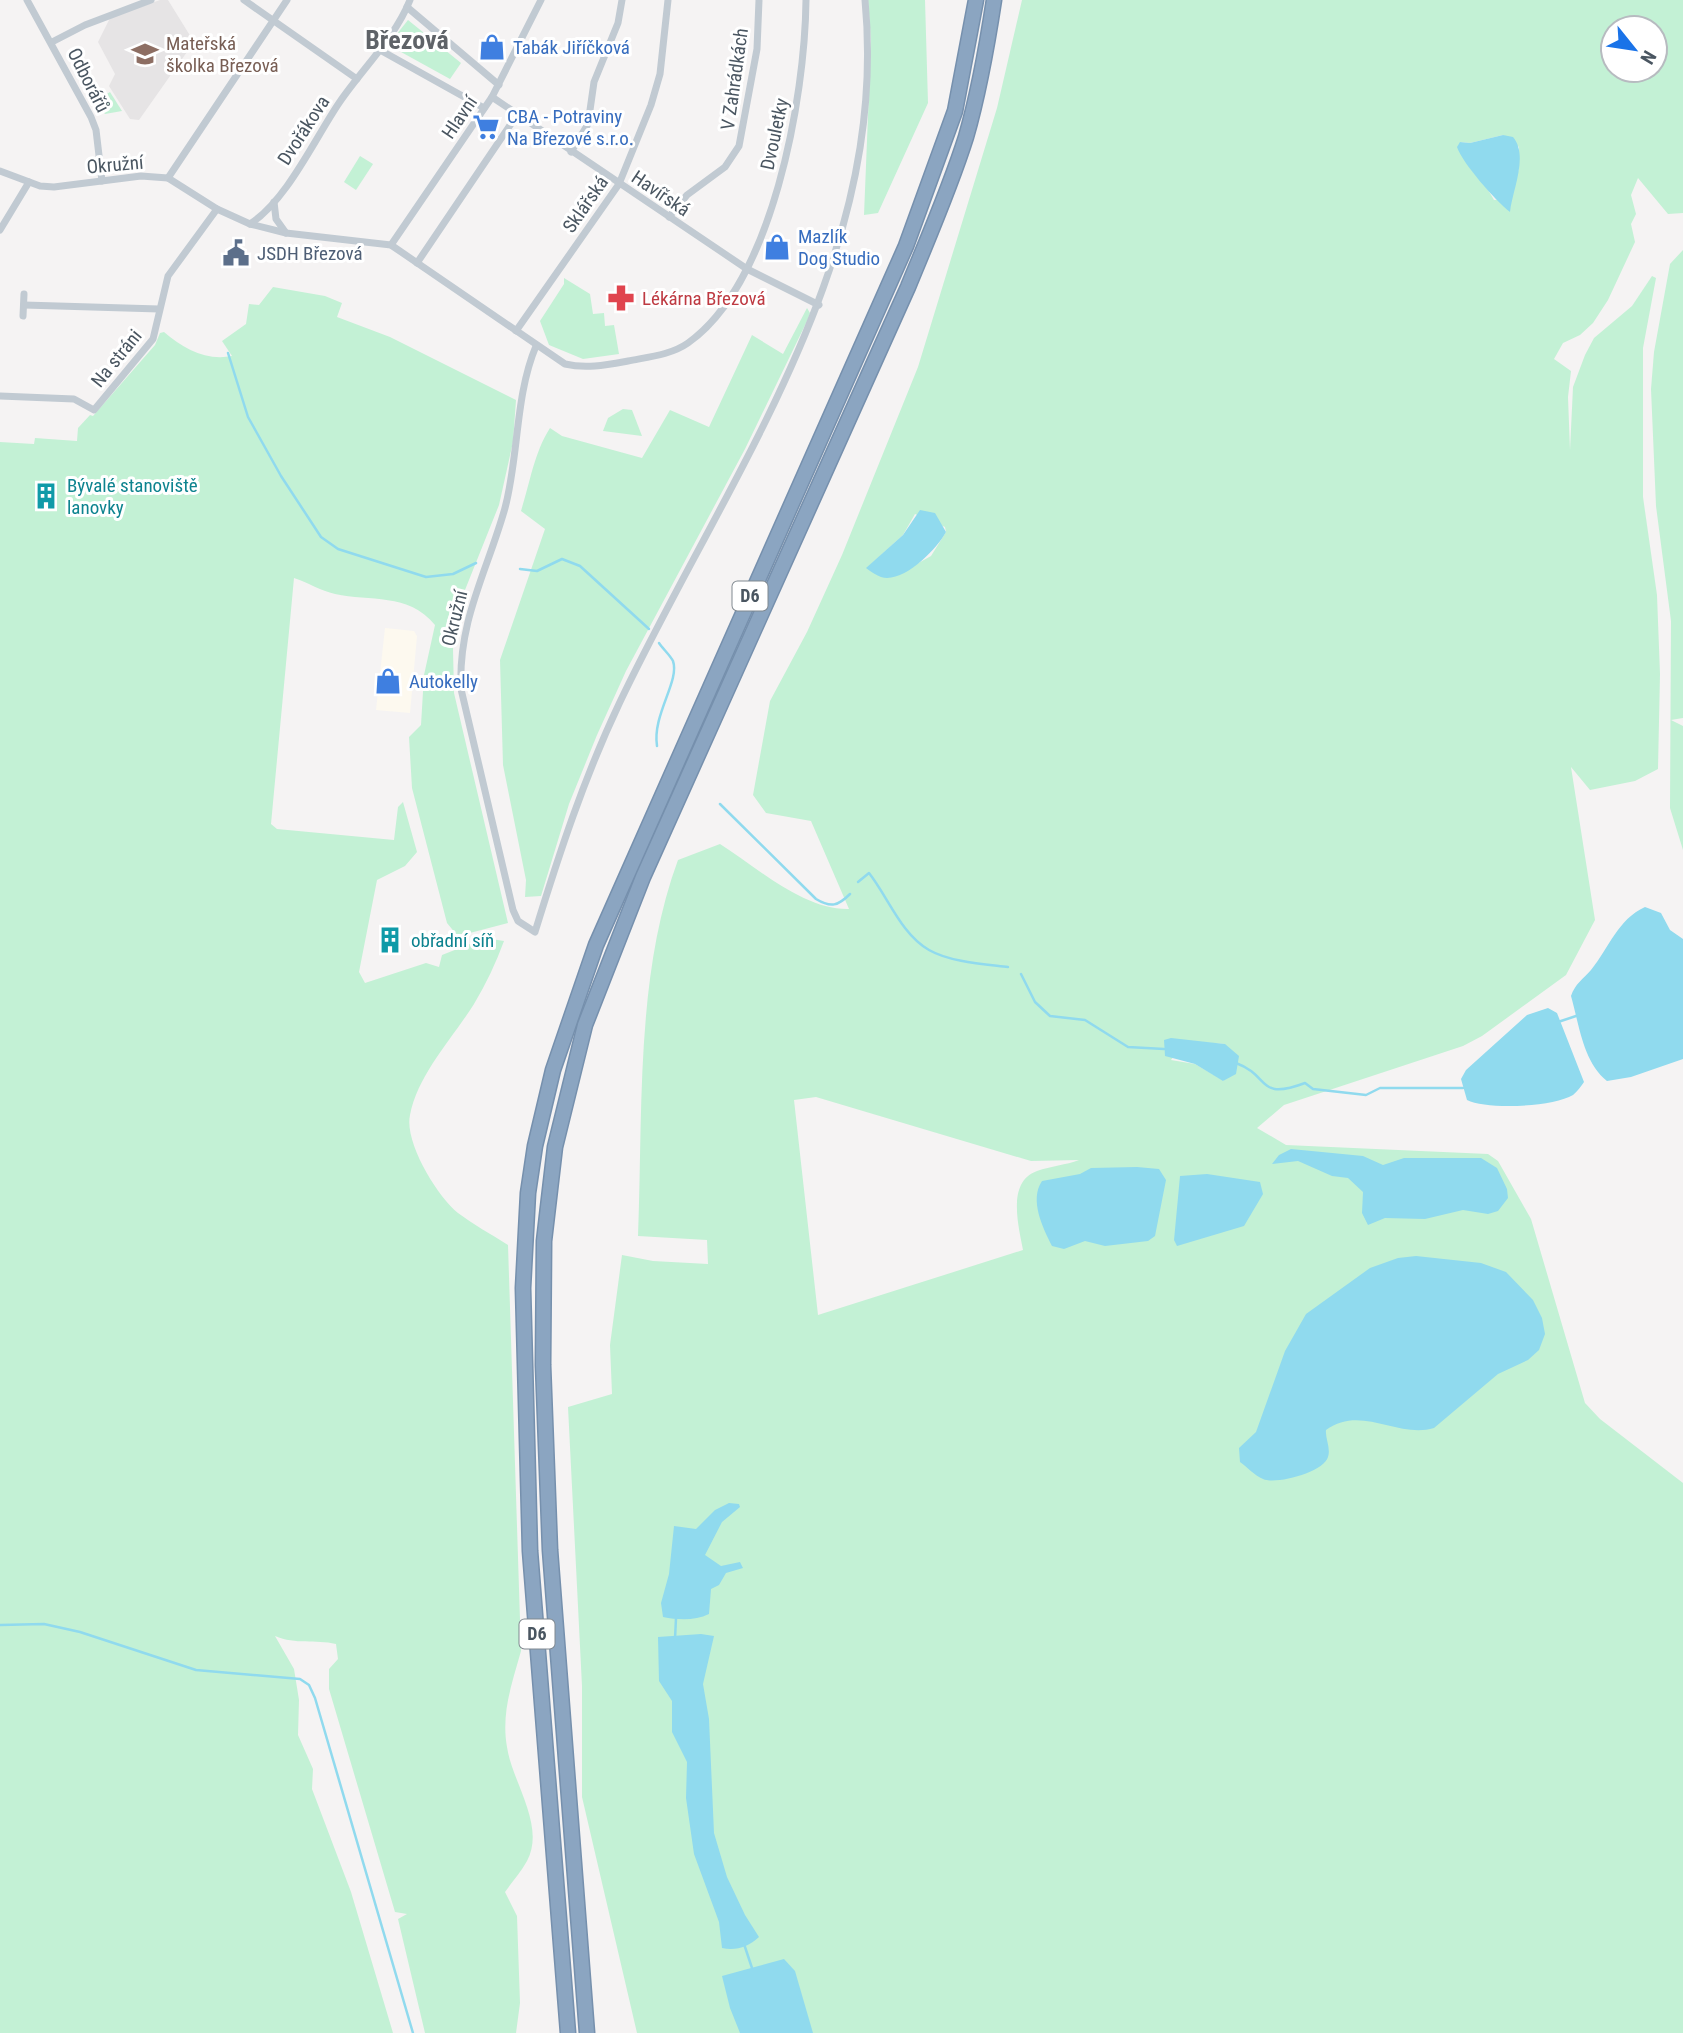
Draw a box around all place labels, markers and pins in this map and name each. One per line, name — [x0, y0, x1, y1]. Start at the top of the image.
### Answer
place label: Mateřská školka Březová — [166, 32, 279, 77]
shop icon: Tabák Jiříčková — [477, 32, 507, 62]
place label: Tabák Jiříčková — [513, 36, 630, 59]
school or university icon: Mateřská školka Březová — [130, 39, 160, 69]
place label: CBA - Potraviny Na Březové s.r.o. — [507, 105, 634, 150]
supermarket icon: CBA - Potraviny Na Březové s.r.o. — [471, 112, 501, 142]
place label: Mazlík Dog Studio — [798, 225, 880, 270]
shop icon: Mazlík Dog Studio — [762, 232, 792, 262]
public building icon: JSDH Březová — [221, 238, 251, 268]
place label: JSDH Březová — [257, 242, 363, 265]
pharmacy icon: Lékárna Březová — [606, 283, 636, 313]
place label: Lékárna Březová — [642, 287, 766, 310]
place label: Bývalé stanoviště lanovky — [67, 474, 198, 519]
building icon: Bývalé stanoviště lanovky — [31, 481, 61, 511]
shop icon: Autokelly — [373, 666, 403, 696]
place label: Autokelly — [409, 670, 478, 693]
building icon: obřadní síň — [375, 925, 405, 955]
place label: obřadní síň — [411, 929, 494, 952]

